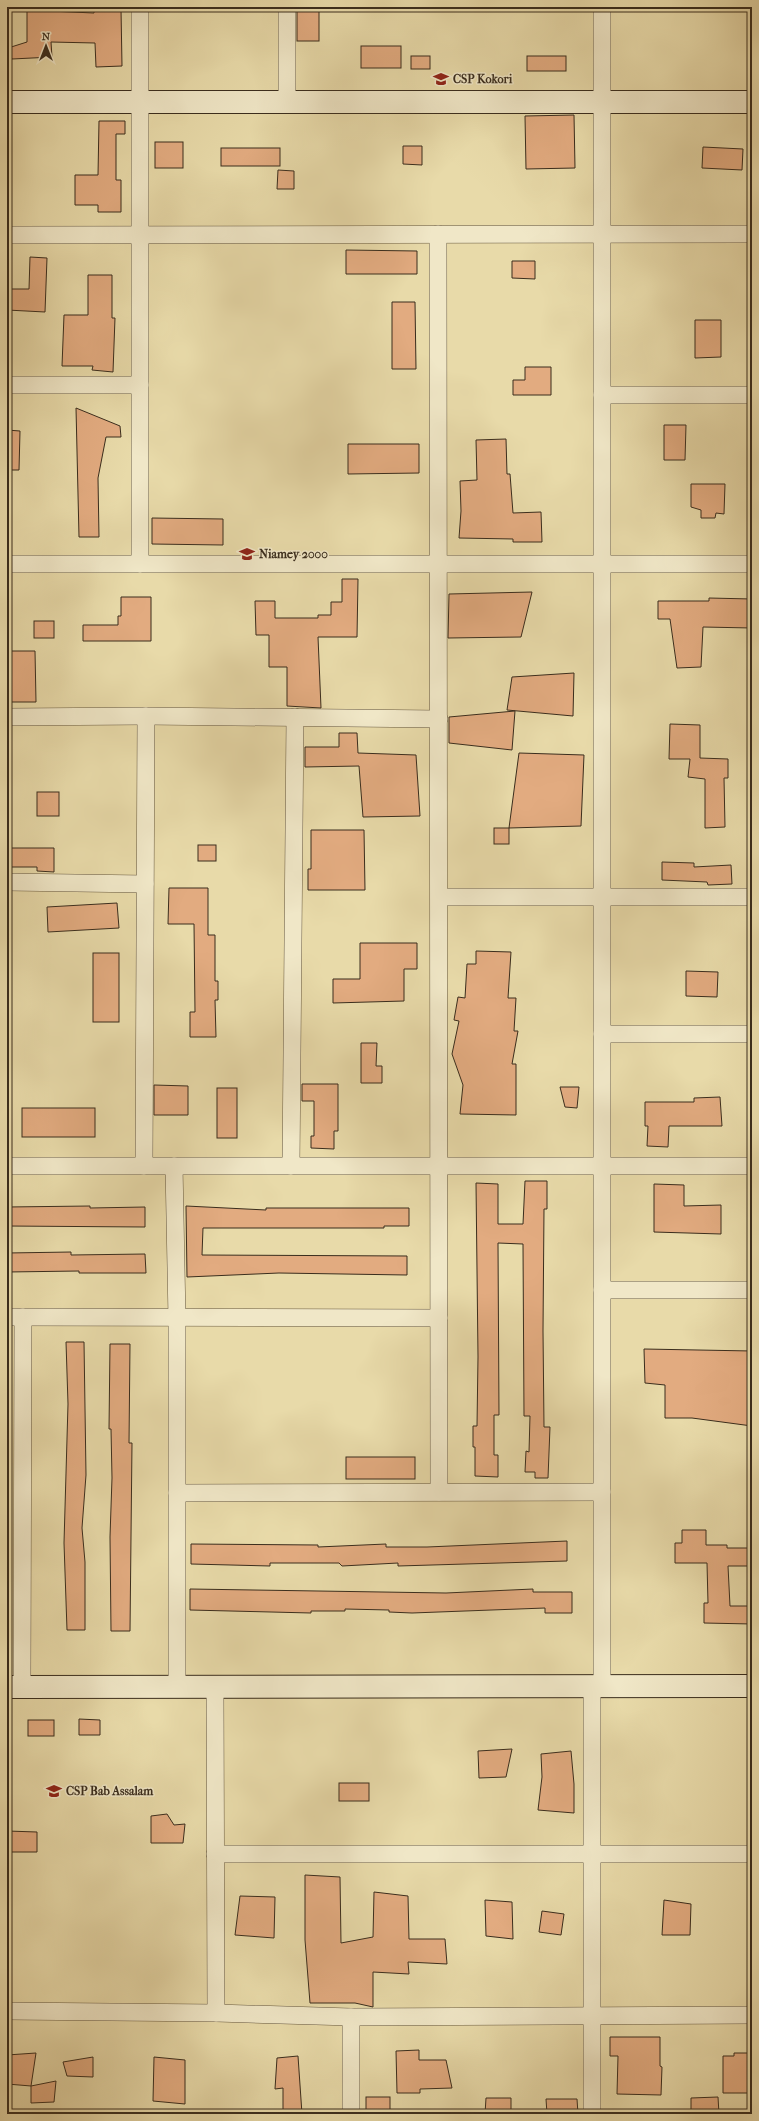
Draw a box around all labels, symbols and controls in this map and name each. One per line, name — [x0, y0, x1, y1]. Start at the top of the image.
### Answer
north arrow — [26, 26, 66, 66]
text: N — [42, 30, 51, 43]
school or university icon: CSP Kokori — [432, 70, 450, 88]
place label: CSP Kokori — [453, 72, 513, 86]
school or university icon: Niamey 2000 — [238, 545, 256, 563]
place label: Niamey 2000 — [259, 547, 328, 562]
school or university icon: CSP Bab Assalam — [45, 1782, 63, 1800]
place label: CSP Bab Assalam — [66, 1784, 154, 1798]

